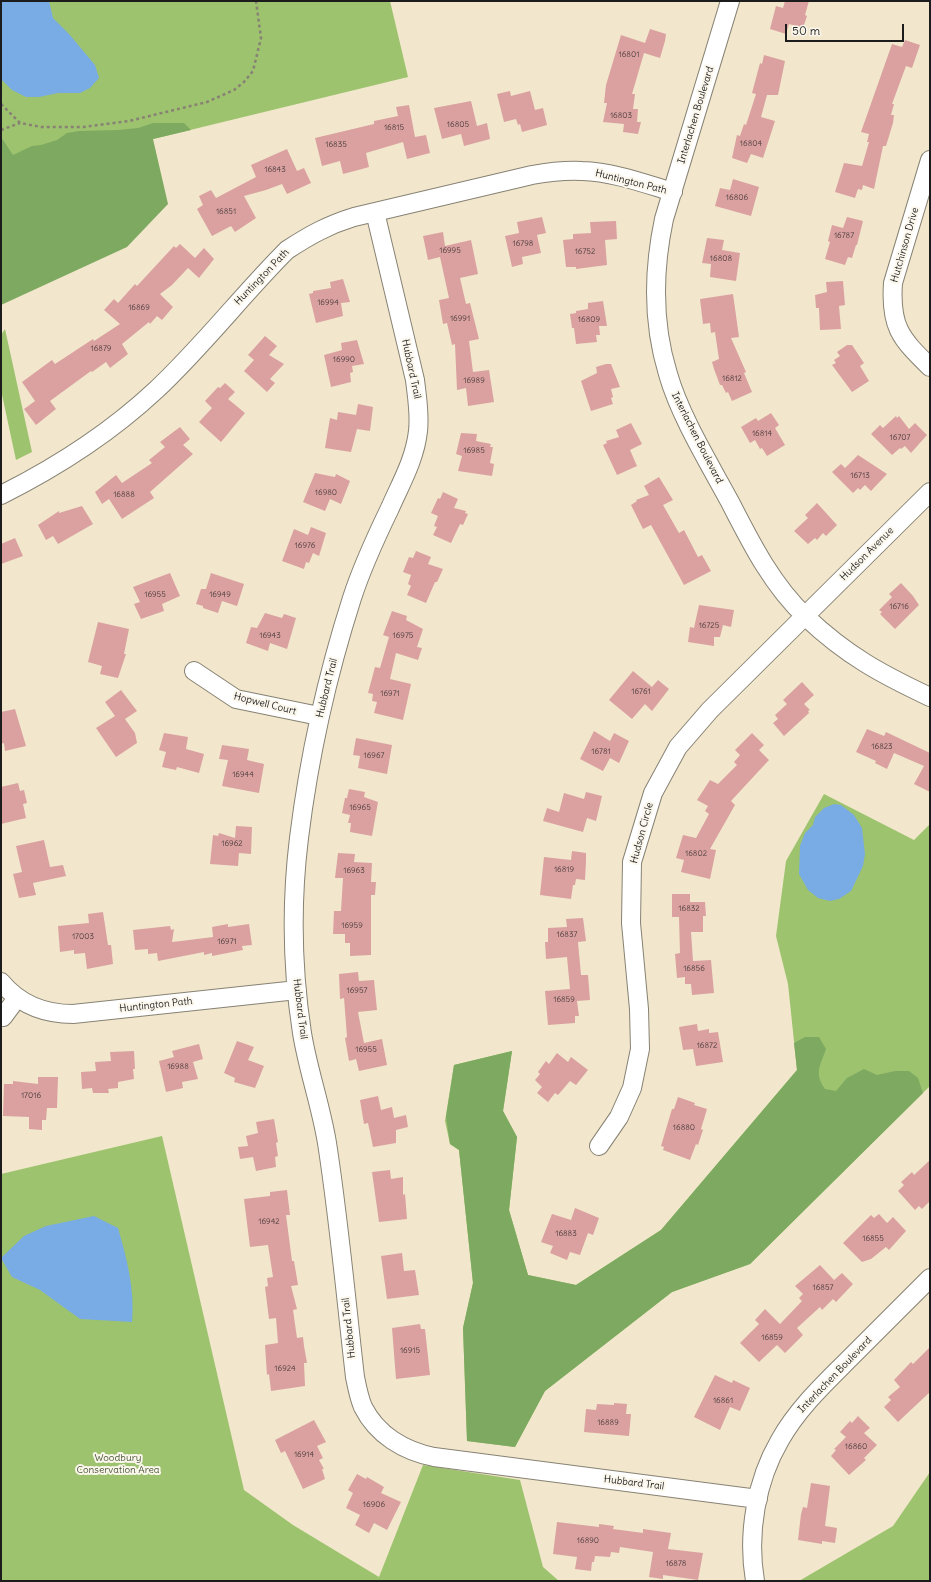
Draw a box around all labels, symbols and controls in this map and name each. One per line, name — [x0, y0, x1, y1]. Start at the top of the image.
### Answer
scale bar — [787, 16, 906, 42]
text: 50 m — [792, 23, 820, 38]
house number: 16801 — [619, 50, 639, 60]
street label: Interlachen Boulevard — [675, 65, 717, 165]
house number: 16803 — [610, 111, 632, 121]
house number: 16805 — [447, 120, 469, 130]
house number: 16815 — [384, 123, 404, 133]
house number: 16804 — [740, 139, 762, 149]
house number: 16835 — [325, 140, 347, 150]
house number: 16843 — [264, 165, 286, 175]
street label: Huntington Path — [594, 167, 668, 197]
house number: 16806 — [726, 193, 748, 203]
street label: Hutchinson Drive — [889, 206, 921, 284]
house number: 16851 — [216, 207, 236, 217]
house number: 16787 — [834, 231, 854, 241]
house number: 16798 — [513, 239, 533, 249]
street label: Huntington Path — [232, 246, 292, 308]
house number: 16995 — [439, 246, 461, 256]
house number: 16752 — [575, 247, 595, 257]
house number: 16808 — [710, 254, 732, 264]
house number: 16994 — [317, 298, 339, 308]
house number: 16869 — [128, 303, 150, 313]
house number: 16991 — [450, 314, 470, 324]
house number: 16809 — [578, 315, 600, 325]
street label: Hubbard Trail — [399, 338, 423, 400]
house number: 16879 — [91, 344, 111, 354]
house number: 16990 — [333, 355, 355, 365]
house number: 16812 — [722, 374, 742, 384]
house number: 16989 — [463, 376, 485, 386]
street label: Interlachen Boulevard — [669, 390, 725, 486]
house number: 16814 — [752, 429, 772, 439]
house number: 16707 — [890, 433, 910, 443]
house number: 16985 — [463, 446, 485, 456]
house number: 16713 — [850, 471, 870, 481]
house number: 16980 — [315, 488, 337, 498]
house number: 16888 — [113, 490, 135, 500]
street label: Hudson Avenue — [838, 525, 896, 583]
house number: 16976 — [295, 541, 315, 551]
house number: 16955 — [144, 590, 166, 600]
house number: 16949 — [209, 590, 231, 600]
house number: 16716 — [889, 602, 909, 612]
house number: 16725 — [699, 621, 719, 631]
house number: 16943 — [259, 631, 281, 641]
house number: 16975 — [393, 631, 413, 641]
street label: Hubbard Trail — [314, 657, 340, 719]
house number: 16761 — [631, 687, 651, 697]
house number: 16971 — [380, 689, 400, 699]
street label: Hopwell Court — [232, 690, 298, 718]
house number: 16823 — [871, 742, 893, 752]
house number: 16781 — [591, 747, 611, 757]
house number: 16967 — [364, 751, 384, 761]
house number: 16944 — [232, 770, 254, 780]
street label: Hudson Circle — [628, 801, 656, 865]
house number: 16965 — [349, 803, 371, 813]
house number: 16962 — [221, 839, 243, 849]
house number: 16802 — [685, 849, 707, 859]
house number: 16819 — [554, 865, 574, 875]
house number: 16963 — [343, 866, 365, 876]
house number: 16832 — [678, 904, 700, 914]
house number: 16959 — [341, 921, 363, 931]
house number: 16837 — [557, 930, 577, 940]
house number: 17003 — [72, 932, 94, 942]
house number: 16971 — [217, 937, 237, 947]
house number: 16856 — [683, 964, 705, 974]
street label: Hubbard Trail — [290, 978, 310, 1040]
house number: 16957 — [347, 986, 367, 996]
street label: Huntington Path — [119, 995, 193, 1015]
house number: 16859 — [553, 995, 575, 1005]
house number: 16872 — [697, 1041, 717, 1051]
house number: 16955 — [355, 1045, 377, 1055]
house number: 16988 — [167, 1062, 189, 1072]
house number: 17016 — [21, 1091, 41, 1101]
house number: 16880 — [673, 1123, 695, 1133]
house number: 16942 — [258, 1217, 280, 1227]
house number: 16883 — [555, 1229, 577, 1239]
house number: 16855 — [862, 1234, 884, 1244]
house number: 16857 — [813, 1283, 833, 1293]
street label: Hubbard Trail — [340, 1297, 358, 1359]
house number: 16859 — [761, 1333, 783, 1343]
street label: Interlachen Boulevard — [796, 1334, 874, 1416]
house number: 16915 — [400, 1346, 420, 1356]
house number: 16924 — [274, 1364, 296, 1374]
house number: 16861 — [713, 1396, 733, 1406]
house number: 16889 — [597, 1418, 619, 1428]
house number: 16860 — [845, 1442, 867, 1452]
house number: 16914 — [294, 1450, 314, 1460]
park label: Woodbury Conservation Area — [76, 1452, 160, 1476]
street label: Hubbard Trail — [603, 1473, 665, 1493]
house number: 16906 — [363, 1500, 385, 1510]
house number: 16890 — [577, 1536, 599, 1546]
house number: 16878 — [666, 1559, 686, 1569]

